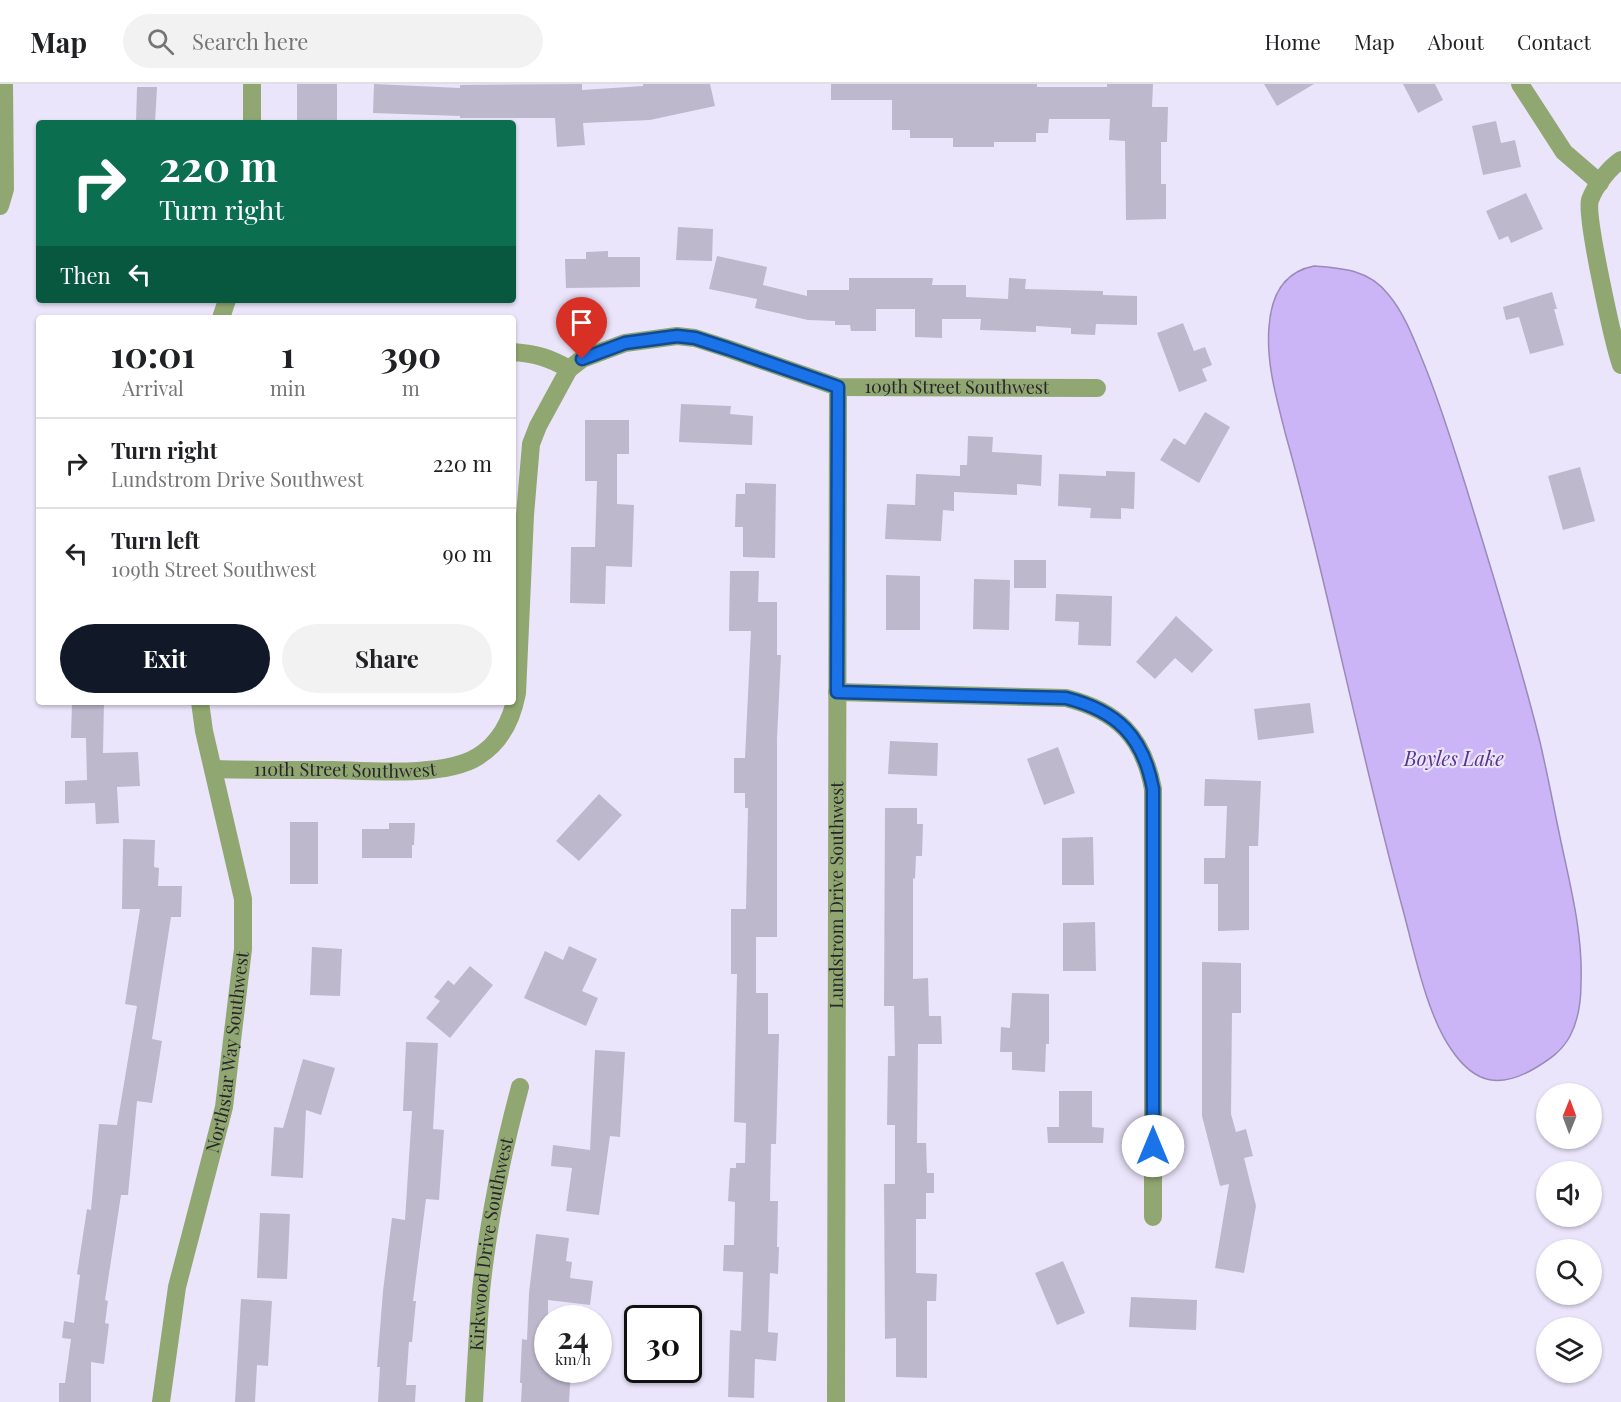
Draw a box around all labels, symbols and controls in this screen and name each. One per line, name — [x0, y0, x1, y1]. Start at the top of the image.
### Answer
search box — [123, 14, 543, 68]
text: Map — [30, 23, 87, 60]
icon: search — [144, 25, 177, 58]
text: Search here — [192, 26, 308, 56]
text: Home — [1265, 27, 1321, 55]
text: Map — [1354, 27, 1395, 55]
text: About — [1428, 27, 1484, 55]
text: Contact — [1517, 27, 1591, 55]
text: 220 m — [159, 137, 278, 193]
icon: right — [60, 144, 138, 222]
text: Turn right — [159, 191, 284, 227]
icon: left — [123, 258, 156, 291]
text: Then — [60, 260, 111, 290]
pin — [556, 297, 607, 359]
icon: arrive — [565, 306, 598, 339]
text: 10:01 — [111, 329, 195, 377]
text: 1 — [281, 329, 295, 377]
text: 390 — [380, 329, 441, 377]
text: Arrival — [122, 374, 184, 401]
text: min — [270, 374, 306, 401]
text: m — [402, 374, 420, 401]
street label: 109th Street Southwest — [864, 374, 1050, 399]
text: Turn right — [111, 435, 217, 465]
icon: right — [60, 447, 93, 480]
text: 220 m — [433, 448, 492, 478]
text: Lundstrom Drive Southwest — [111, 465, 363, 492]
text: Turn left — [111, 525, 200, 555]
icon: left — [60, 537, 93, 570]
text: 90 m — [443, 538, 492, 568]
text: 109th Street Southwest — [111, 555, 316, 582]
button: Exit — [60, 624, 270, 693]
button: Share — [282, 624, 492, 693]
water label: Boyles Lake — [1403, 744, 1504, 771]
street label: 110th Street Southwest — [254, 756, 438, 783]
street label: Lundstrom Drive Southwest — [824, 781, 848, 1009]
street label: Northstar Way Southwest — [200, 949, 254, 1155]
north arrow — [1536, 1083, 1602, 1149]
map controls — [1536, 1083, 1602, 1383]
position arrow — [1121, 1114, 1185, 1178]
street label: Kirkwood Drive Southwest — [464, 1134, 518, 1352]
button: sound — [1536, 1161, 1602, 1227]
button: search — [1536, 1239, 1602, 1305]
speed limit sign: 30 — [624, 1305, 702, 1383]
text: 24 — [557, 1317, 589, 1357]
button: layers — [1536, 1317, 1602, 1383]
text: km/h — [555, 1349, 591, 1369]

